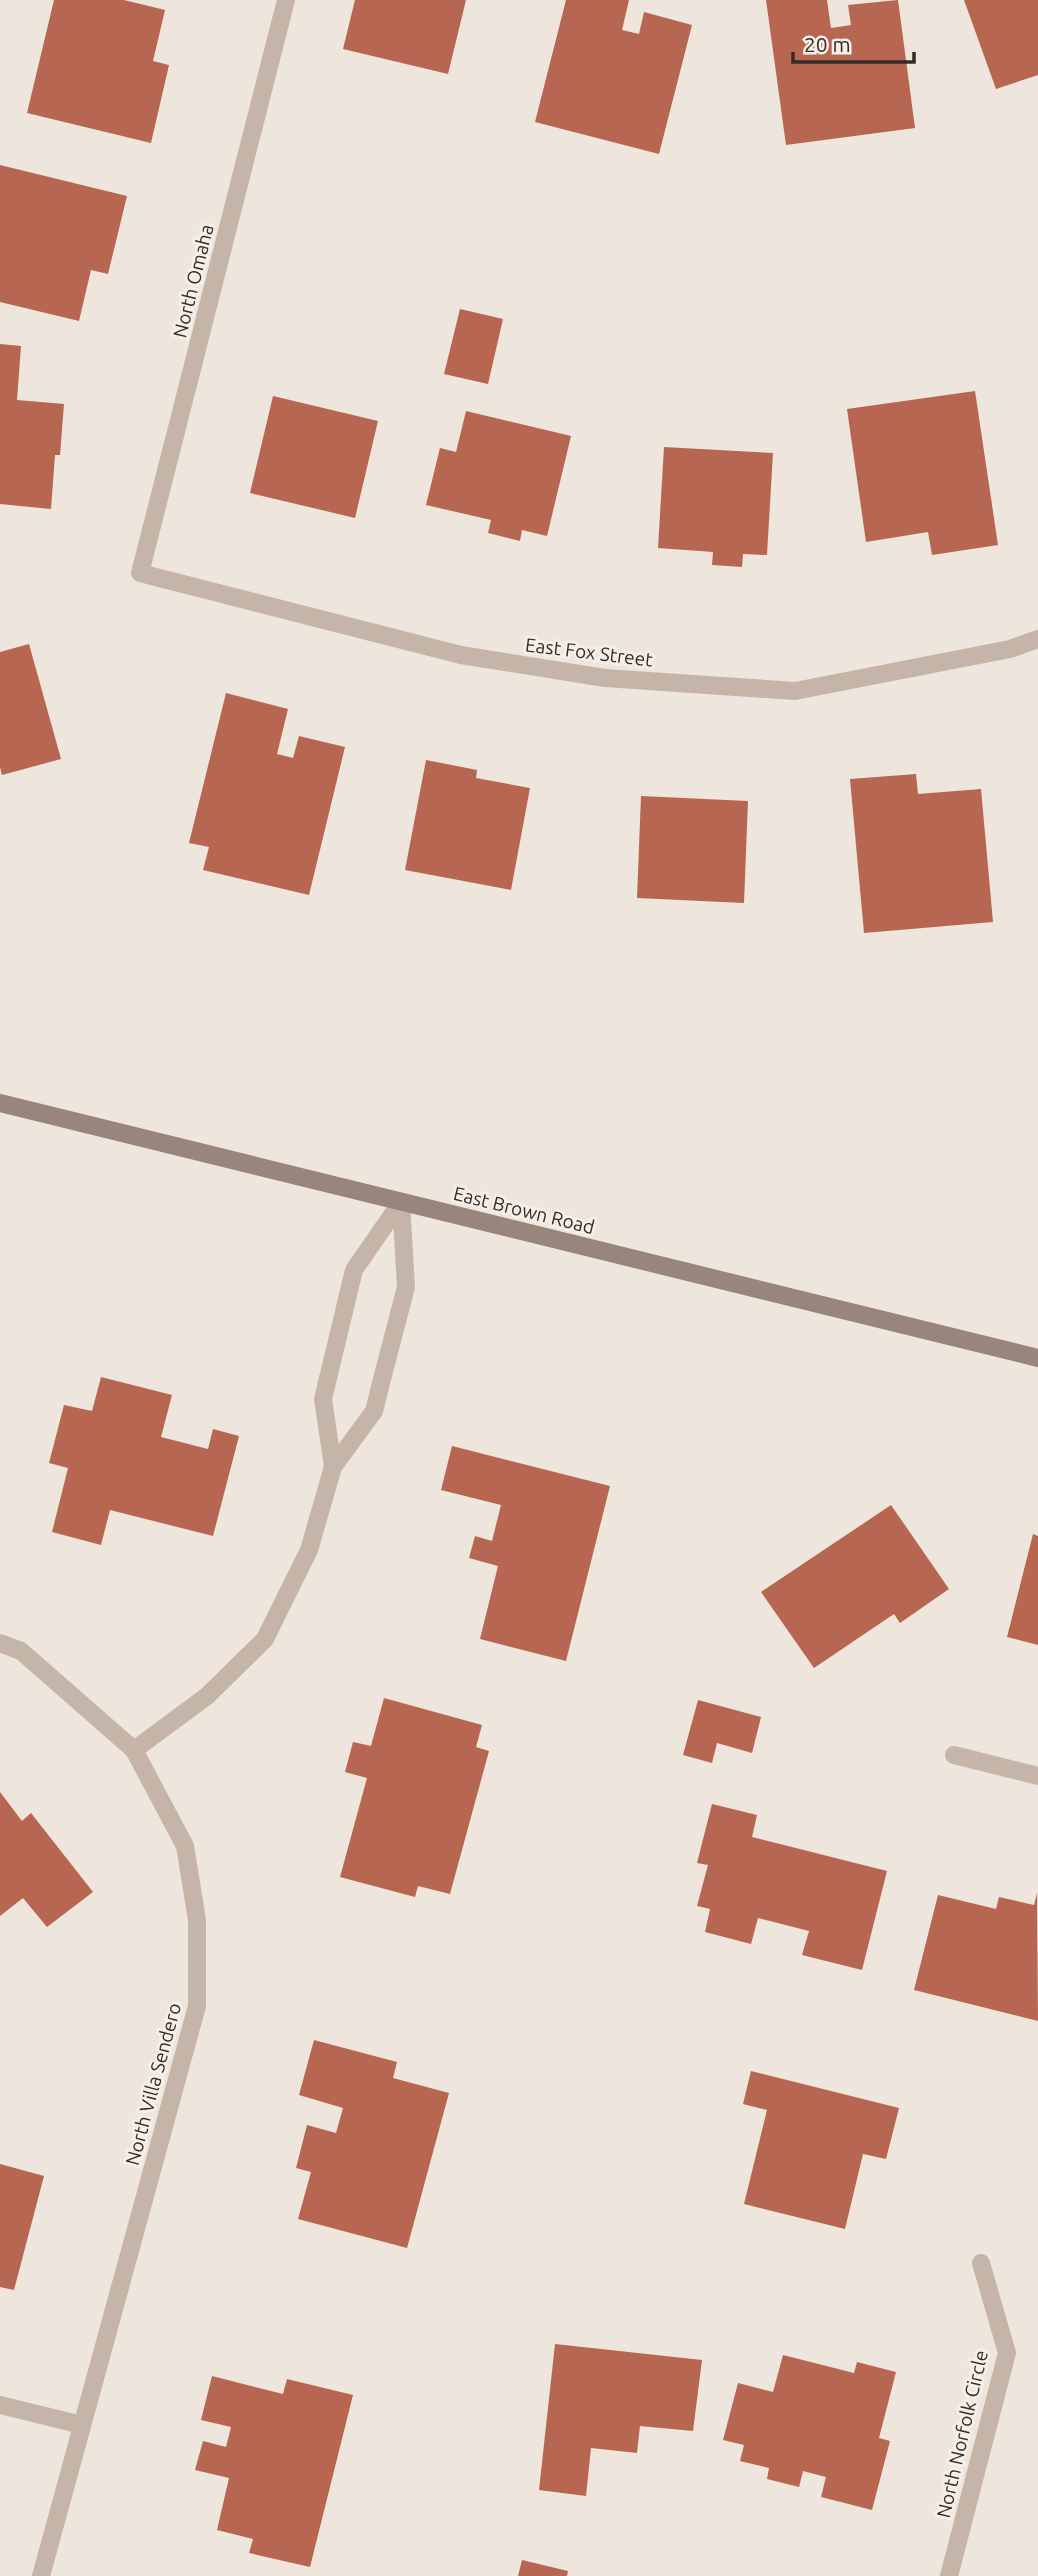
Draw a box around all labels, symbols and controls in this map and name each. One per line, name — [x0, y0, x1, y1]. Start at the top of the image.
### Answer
scale bar — [793, 21, 914, 65]
text: 20 m — [804, 32, 851, 56]
street label: North Omaha — [168, 222, 218, 340]
street label: East Fox Street — [524, 633, 655, 671]
street label: East Brown Road — [451, 1182, 597, 1238]
street label: North Villa Sendero — [121, 2000, 185, 2168]
street label: North Norfolk Circle — [932, 2348, 992, 2520]

